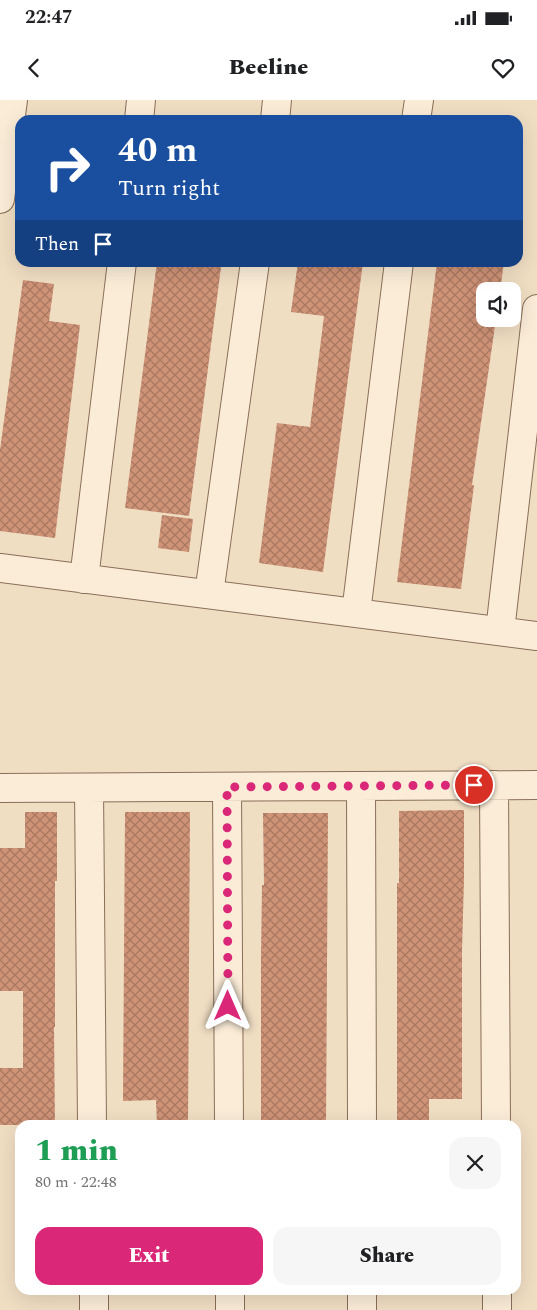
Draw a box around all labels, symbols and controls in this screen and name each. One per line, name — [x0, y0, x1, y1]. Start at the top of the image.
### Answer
text: 22:47 — [25, 3, 73, 32]
text: Beeline — [229, 51, 308, 84]
icon: back — [20, 54, 48, 82]
icon: heart — [489, 54, 517, 82]
text: 40 m — [118, 124, 198, 177]
icon: right — [35, 135, 100, 200]
text: Turn right — [118, 172, 220, 205]
text: Then — [35, 230, 79, 259]
icon: arrive — [89, 230, 117, 258]
map controls — [476, 282, 521, 327]
button: sound — [476, 282, 521, 327]
pin — [453, 764, 495, 806]
icon: arrive — [460, 771, 488, 799]
position arrow — [201, 979, 253, 1031]
text: 1 min — [35, 1128, 118, 1174]
button: close — [449, 1137, 501, 1189]
text: 80 m · 22:48 — [35, 1170, 117, 1194]
button: Exit — [35, 1227, 263, 1285]
button: Share — [273, 1227, 501, 1285]

